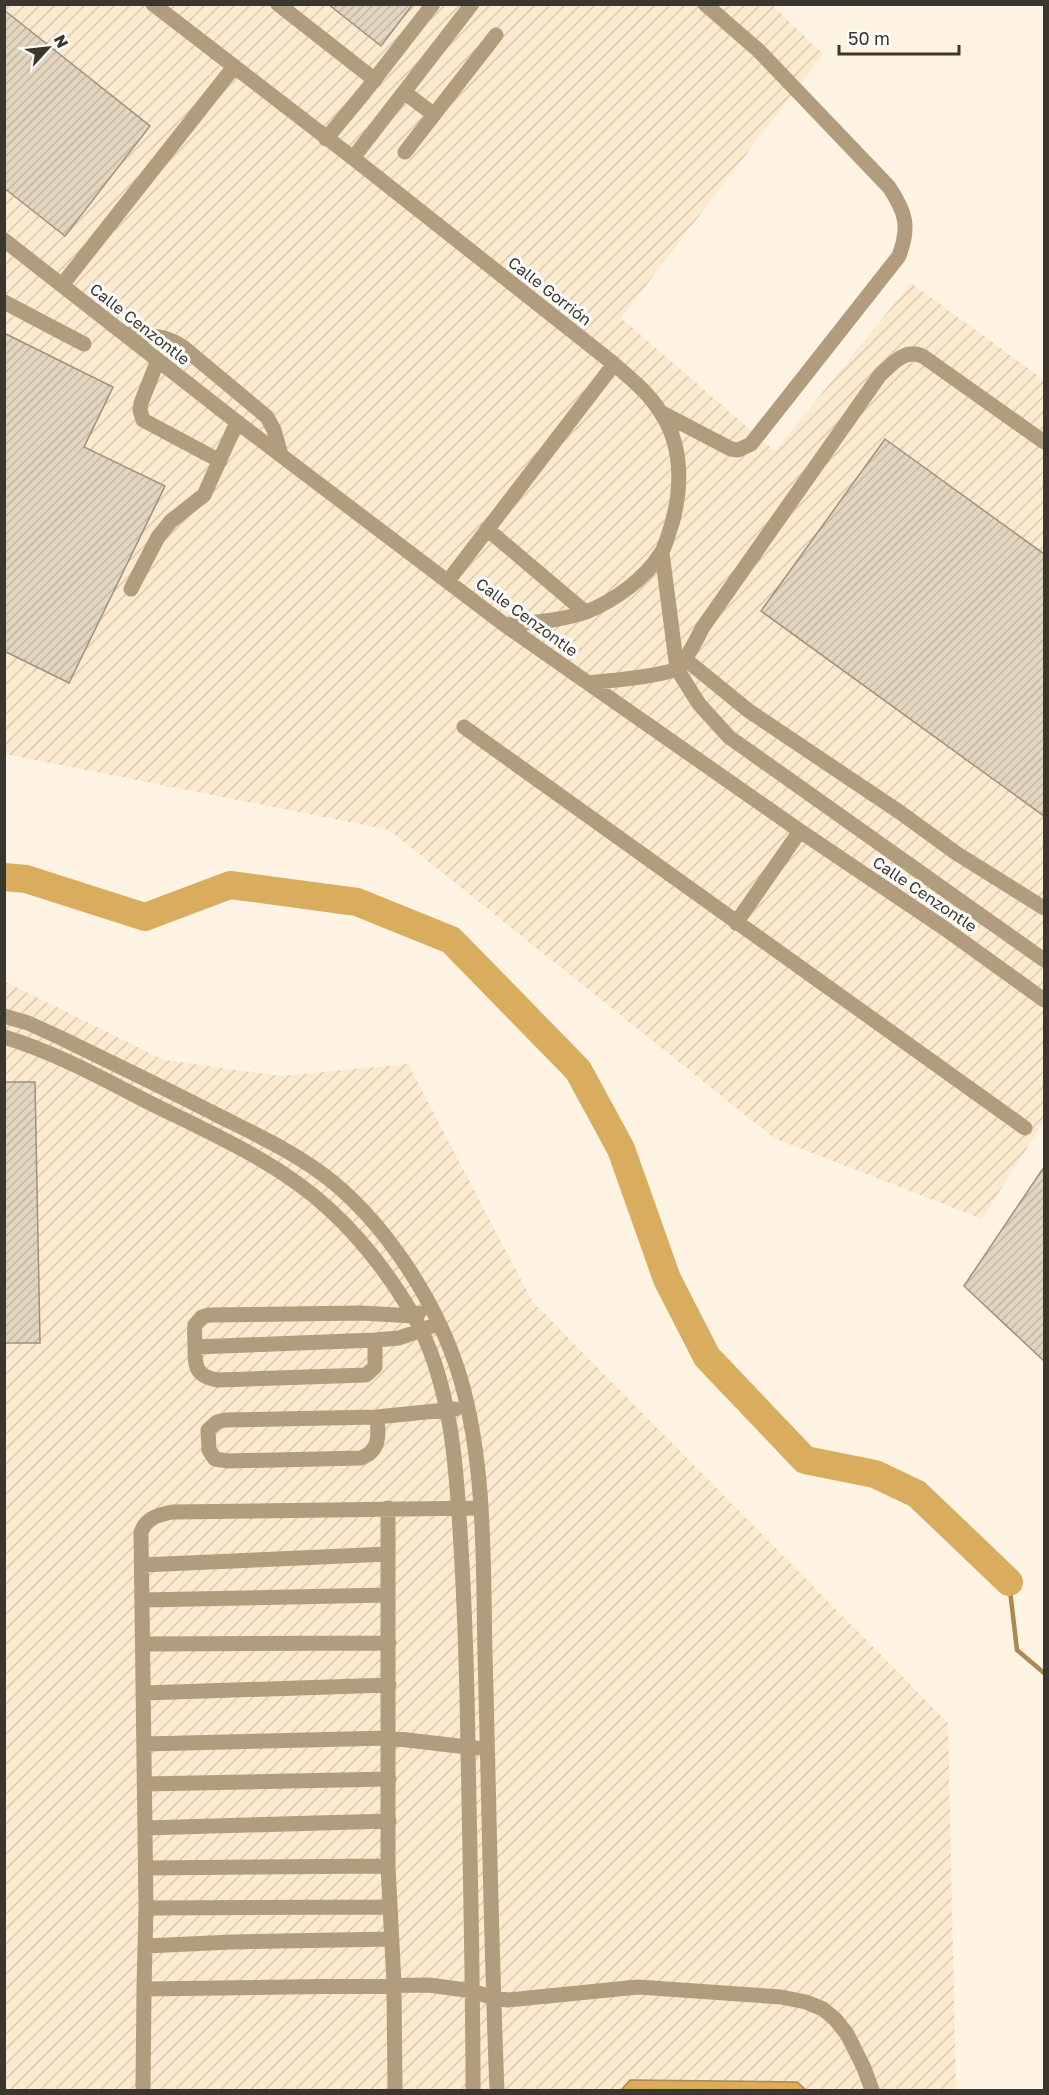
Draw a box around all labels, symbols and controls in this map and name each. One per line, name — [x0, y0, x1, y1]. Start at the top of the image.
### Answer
north arrow — [18, 18, 78, 78]
scale bar — [839, 18, 959, 56]
text: 50 m — [848, 27, 890, 49]
text: N — [50, 31, 73, 51]
street label: Calle Gorrión — [504, 252, 596, 330]
street label: Calle Cenzontle — [86, 279, 194, 369]
street label: Calle Cenzontle — [472, 573, 582, 661]
street label: Calle Cenzontle — [869, 852, 981, 936]

